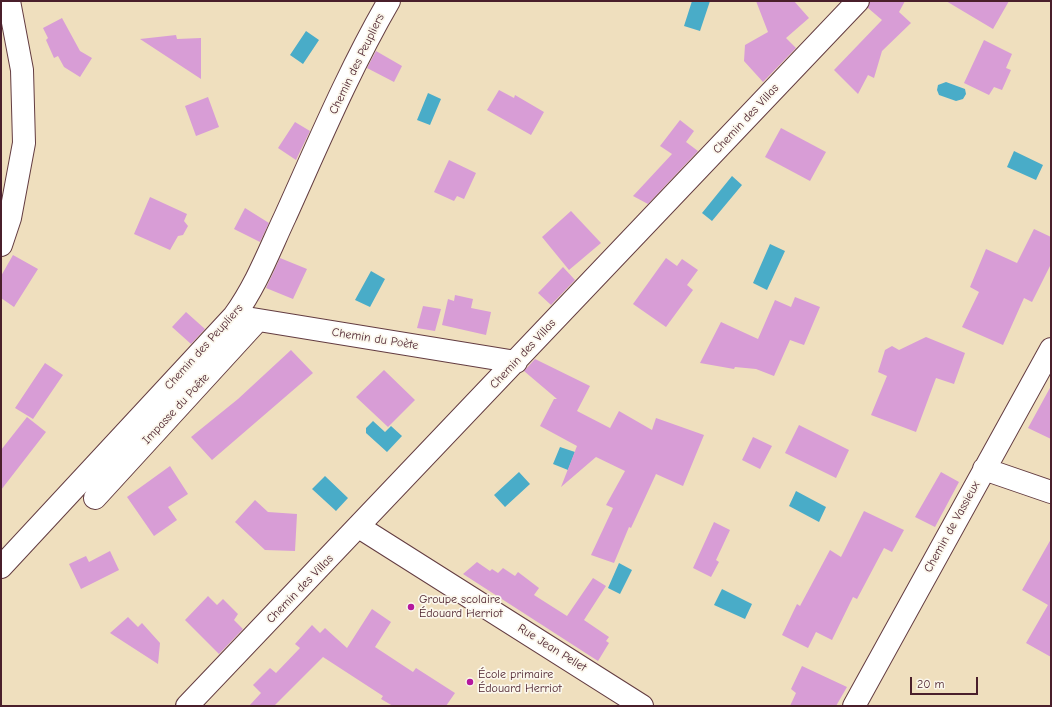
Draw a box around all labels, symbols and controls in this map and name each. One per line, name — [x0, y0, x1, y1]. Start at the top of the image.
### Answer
street label: Chemin des Peupliers — [326, 11, 388, 117]
street label: Chemin des Villas — [710, 81, 782, 157]
street label: Chemin des Peupliers — [162, 301, 246, 393]
street label: Chemin des Villas — [487, 316, 559, 392]
street label: Chemin du Poète — [331, 325, 419, 353]
street label: Impasse du Poête — [140, 371, 212, 447]
street label: Chemin de Vassieux — [921, 479, 983, 575]
street label: Chemin des Villas — [264, 552, 336, 626]
place label: Groupe scolaire Édouard Herriot — [419, 593, 503, 621]
marker: Groupe scolaire Édouard Herriot — [406, 602, 416, 612]
street label: Rue Jean Pellet — [515, 621, 589, 675]
place label: École primaire Édouard Herriot — [478, 668, 562, 696]
scale bar — [912, 669, 980, 695]
marker: École primaire Édouard Herriot — [465, 677, 475, 687]
text: 20 m — [917, 677, 945, 691]

